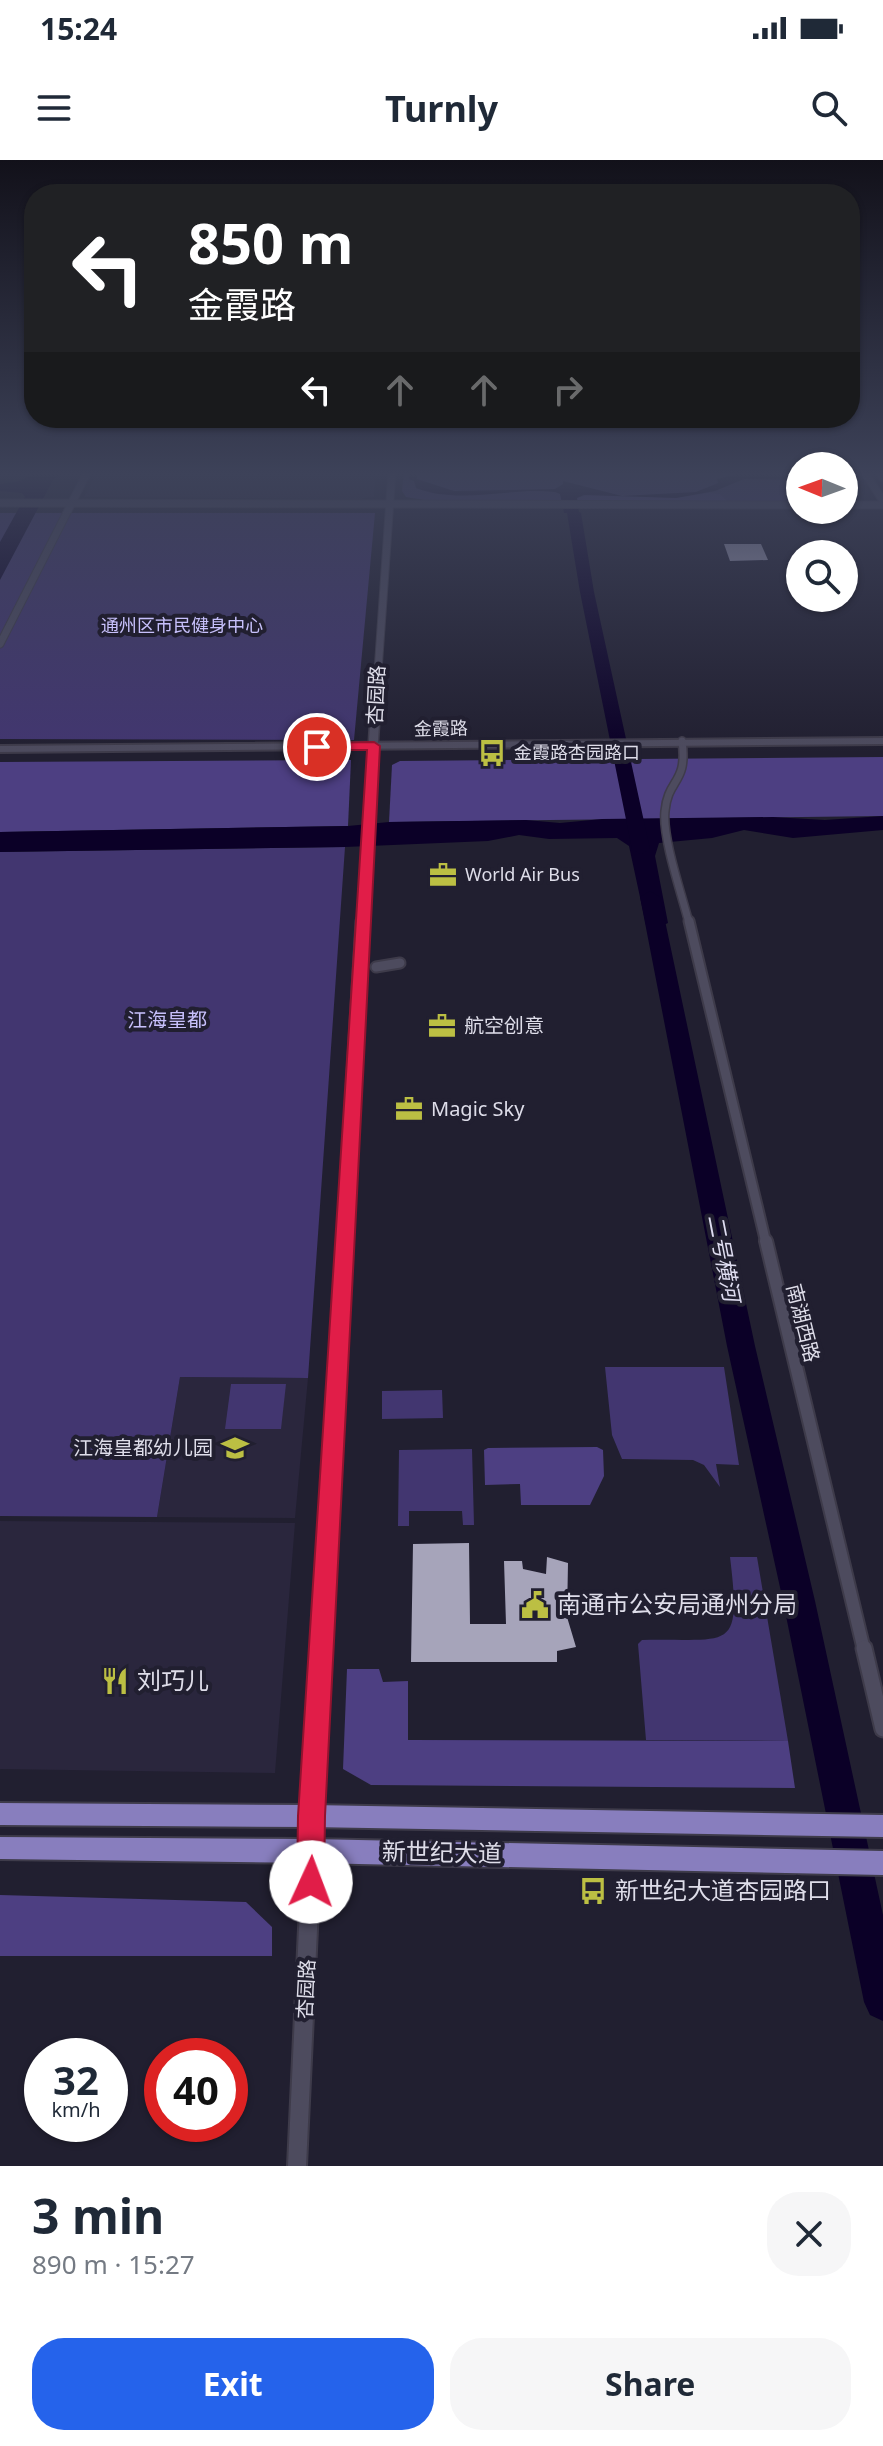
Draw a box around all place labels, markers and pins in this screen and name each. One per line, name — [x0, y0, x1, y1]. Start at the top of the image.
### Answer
pin — [283, 713, 351, 781]
bus stop icon: 金霞路杏园路口 — [477, 738, 507, 768]
place label: 金霞路杏园路口 — [514, 740, 640, 764]
office icon: World Air Bus — [428, 860, 458, 890]
place label: World Air Bus — [465, 862, 580, 886]
office icon: 航空创意 — [427, 1011, 457, 1041]
place label: 航空创意 — [464, 1012, 544, 1039]
office icon: Magic Sky — [394, 1094, 424, 1124]
place label: Magic Sky — [431, 1095, 525, 1122]
school or university icon: 江海皇都幼儿园 — [220, 1433, 250, 1463]
place label: 江海皇都幼儿园 — [73, 1434, 213, 1461]
place label: 南通市公安局通州分局 — [557, 1587, 797, 1620]
public building icon: 南通市公安局通州分局 — [520, 1590, 550, 1620]
place label: 刘巧儿 — [137, 1663, 209, 1696]
restaurant icon: 刘巧儿 — [100, 1666, 130, 1696]
place label: 新世纪大道杏园路口 — [615, 1873, 831, 1906]
bus stop icon: 新世纪大道杏园路口 — [578, 1876, 608, 1906]

